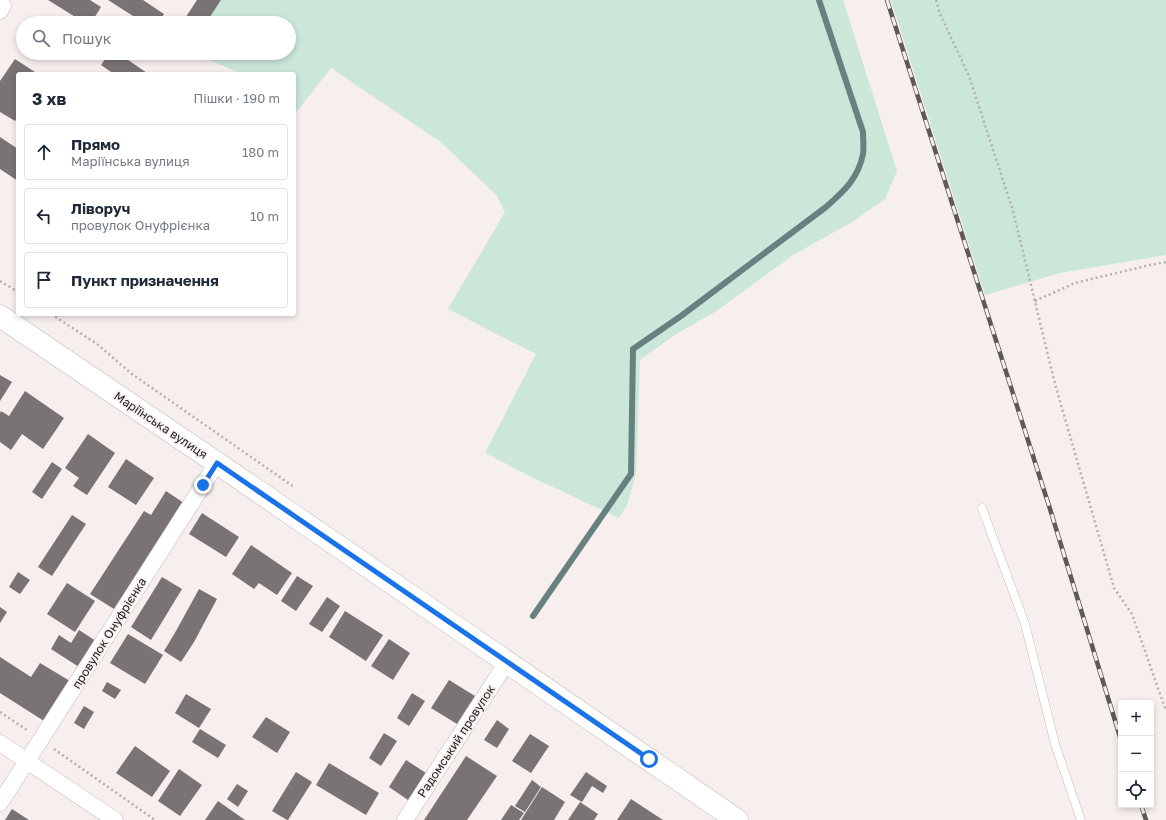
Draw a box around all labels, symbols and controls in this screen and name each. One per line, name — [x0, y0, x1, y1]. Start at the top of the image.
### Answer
search box — [16, 16, 296, 60]
icon: search — [30, 27, 52, 49]
text: Пошук — [62, 29, 111, 47]
text: 3 хв — [32, 88, 66, 109]
text: Пішки · 190 m — [193, 90, 280, 106]
text: Прямо — [71, 135, 120, 153]
icon: ahead — [33, 141, 55, 163]
text: 180 m — [242, 144, 279, 160]
text: Маріїнська вулиця — [71, 153, 190, 169]
text: Ліворуч — [71, 199, 130, 217]
icon: left — [33, 205, 55, 227]
text: 10 m — [250, 208, 279, 224]
text: провулок Онуфрієнка — [71, 217, 210, 233]
icon: arrive — [33, 269, 55, 291]
text: Пункт призначення — [71, 271, 219, 289]
street label: Маріїнська вулиця — [111, 388, 211, 462]
route end — [194, 476, 212, 494]
street label: провулок Онуфрієнка — [69, 575, 149, 691]
street label: Радомський провулок — [414, 682, 498, 800]
map controls — [1118, 700, 1154, 808]
button: + — [1118, 700, 1154, 736]
button: − — [1118, 736, 1154, 772]
route start — [640, 750, 658, 768]
button: locate — [1118, 772, 1154, 808]

